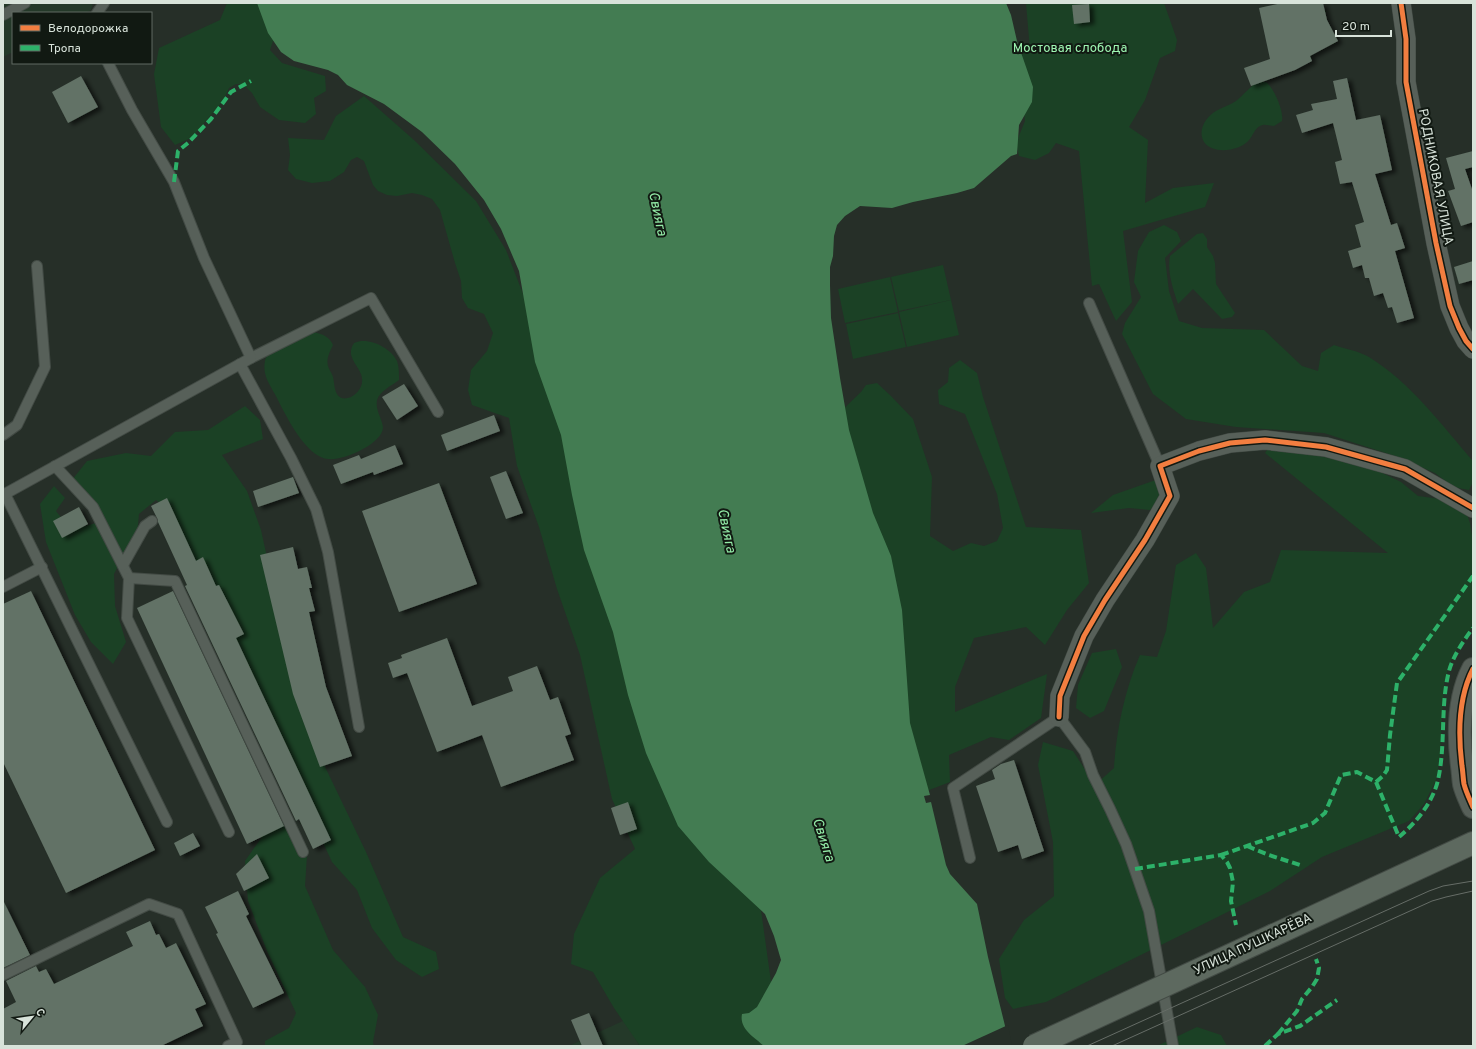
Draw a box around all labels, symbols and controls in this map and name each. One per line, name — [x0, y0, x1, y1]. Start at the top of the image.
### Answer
legend — [12, 12, 152, 64]
scale bar — [1336, 12, 1391, 38]
text: 20 m — [1342, 19, 1370, 35]
text: Велодорожка — [48, 21, 128, 37]
text: Тропа — [48, 41, 81, 57]
park label: Мостовая слобода — [1013, 41, 1127, 57]
street label: РОДНИКОВАЯ УЛИЦА — [1414, 107, 1456, 247]
water label: Свияга — [644, 190, 670, 238]
water label: Свияга — [713, 507, 739, 555]
water label: Свияга — [808, 816, 838, 865]
street label: УЛИЦА ПУШКАРЁВА — [1190, 909, 1315, 979]
north arrow — [12, 997, 52, 1037]
text: С — [32, 1006, 48, 1019]

